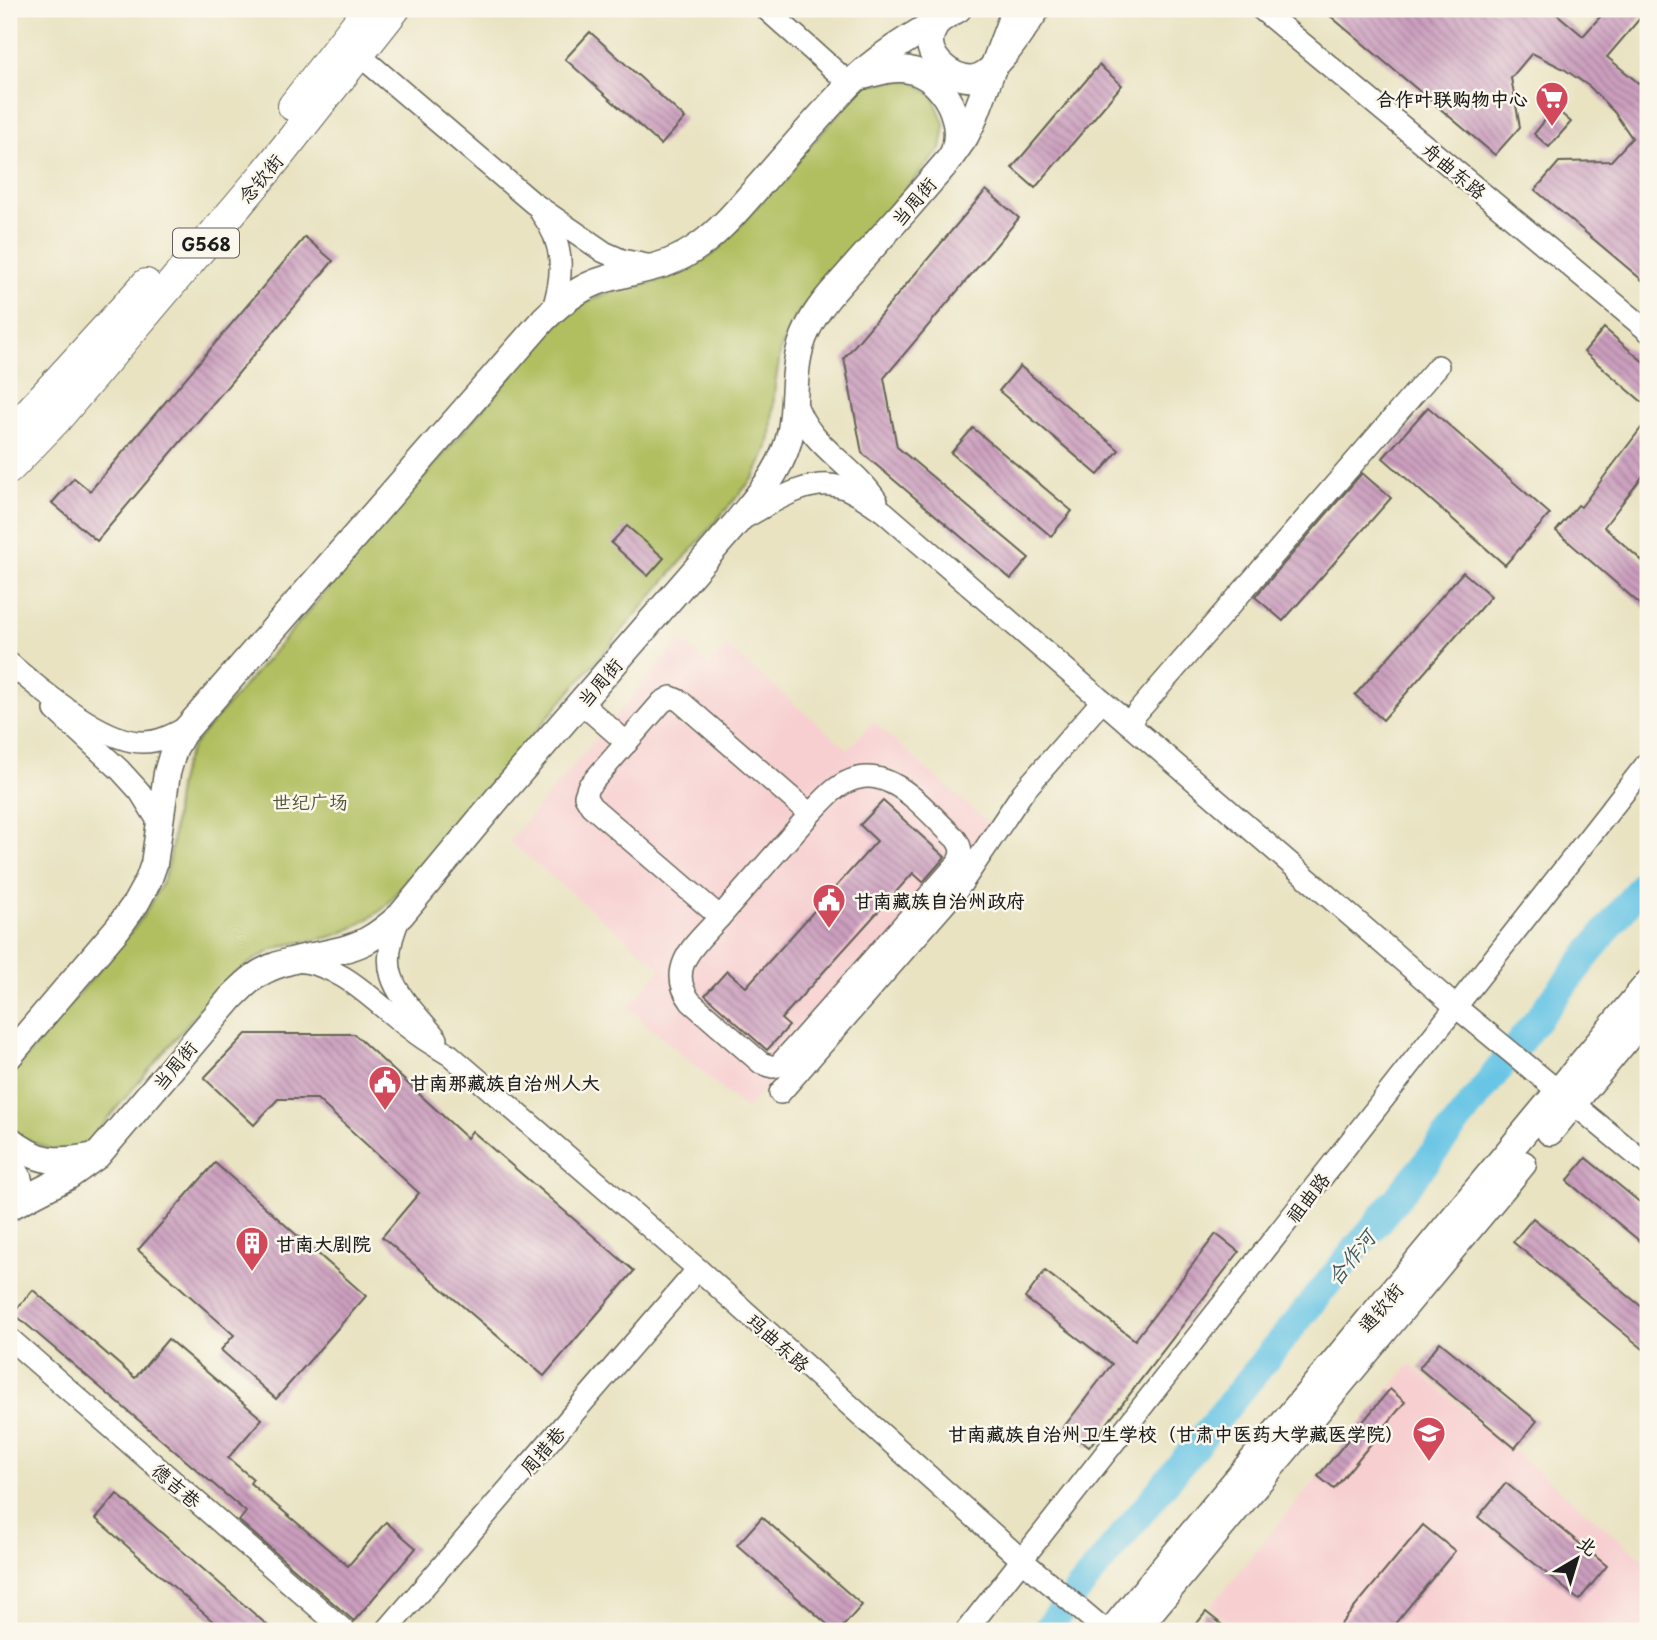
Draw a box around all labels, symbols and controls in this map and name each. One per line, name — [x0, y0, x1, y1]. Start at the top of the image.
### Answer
supermarket icon: 合作叶联购物中心 — [1533, 79, 1571, 128]
place label: 合作叶联购物中心 — [1376, 84, 1528, 112]
street label: 舟曲东路 — [1417, 135, 1493, 205]
street label: 念钦街 — [231, 147, 289, 209]
street label: 当周街 — [884, 170, 942, 232]
road number: G568 — [173, 229, 239, 258]
street label: 当周街 — [570, 651, 628, 713]
park label: 世纪广场 — [272, 787, 348, 815]
public building icon: 甘南藏族自治州政府 — [810, 881, 848, 930]
place label: 甘南藏族自治州政府 — [854, 886, 1025, 914]
street label: 当周街 — [145, 1034, 203, 1096]
public building icon: 甘南那藏族自治州人大 — [366, 1063, 404, 1112]
place label: 甘南那藏族自治州人大 — [410, 1068, 600, 1096]
street label: 祖曲路 — [1278, 1166, 1336, 1228]
water label: 合作河 — [1318, 1220, 1384, 1292]
building icon: 甘南大剧院 — [233, 1224, 271, 1273]
place label: 甘南大剧院 — [276, 1229, 371, 1257]
street label: 通钦街 — [1351, 1276, 1409, 1338]
street label: 玛曲东路 — [741, 1306, 817, 1378]
school or university icon: 甘南藏族自治州卫生学校（甘肃中医药大学藏医学院） — [1410, 1414, 1448, 1463]
street label: 周措巷 — [513, 1419, 571, 1481]
place label: 甘南藏族自治州卫生学校（甘肃中医药大学藏医学院） — [948, 1419, 1404, 1447]
street label: 德吉巷 — [146, 1456, 208, 1514]
north arrow — [1542, 1524, 1612, 1594]
text: 北 — [1572, 1528, 1604, 1562]

